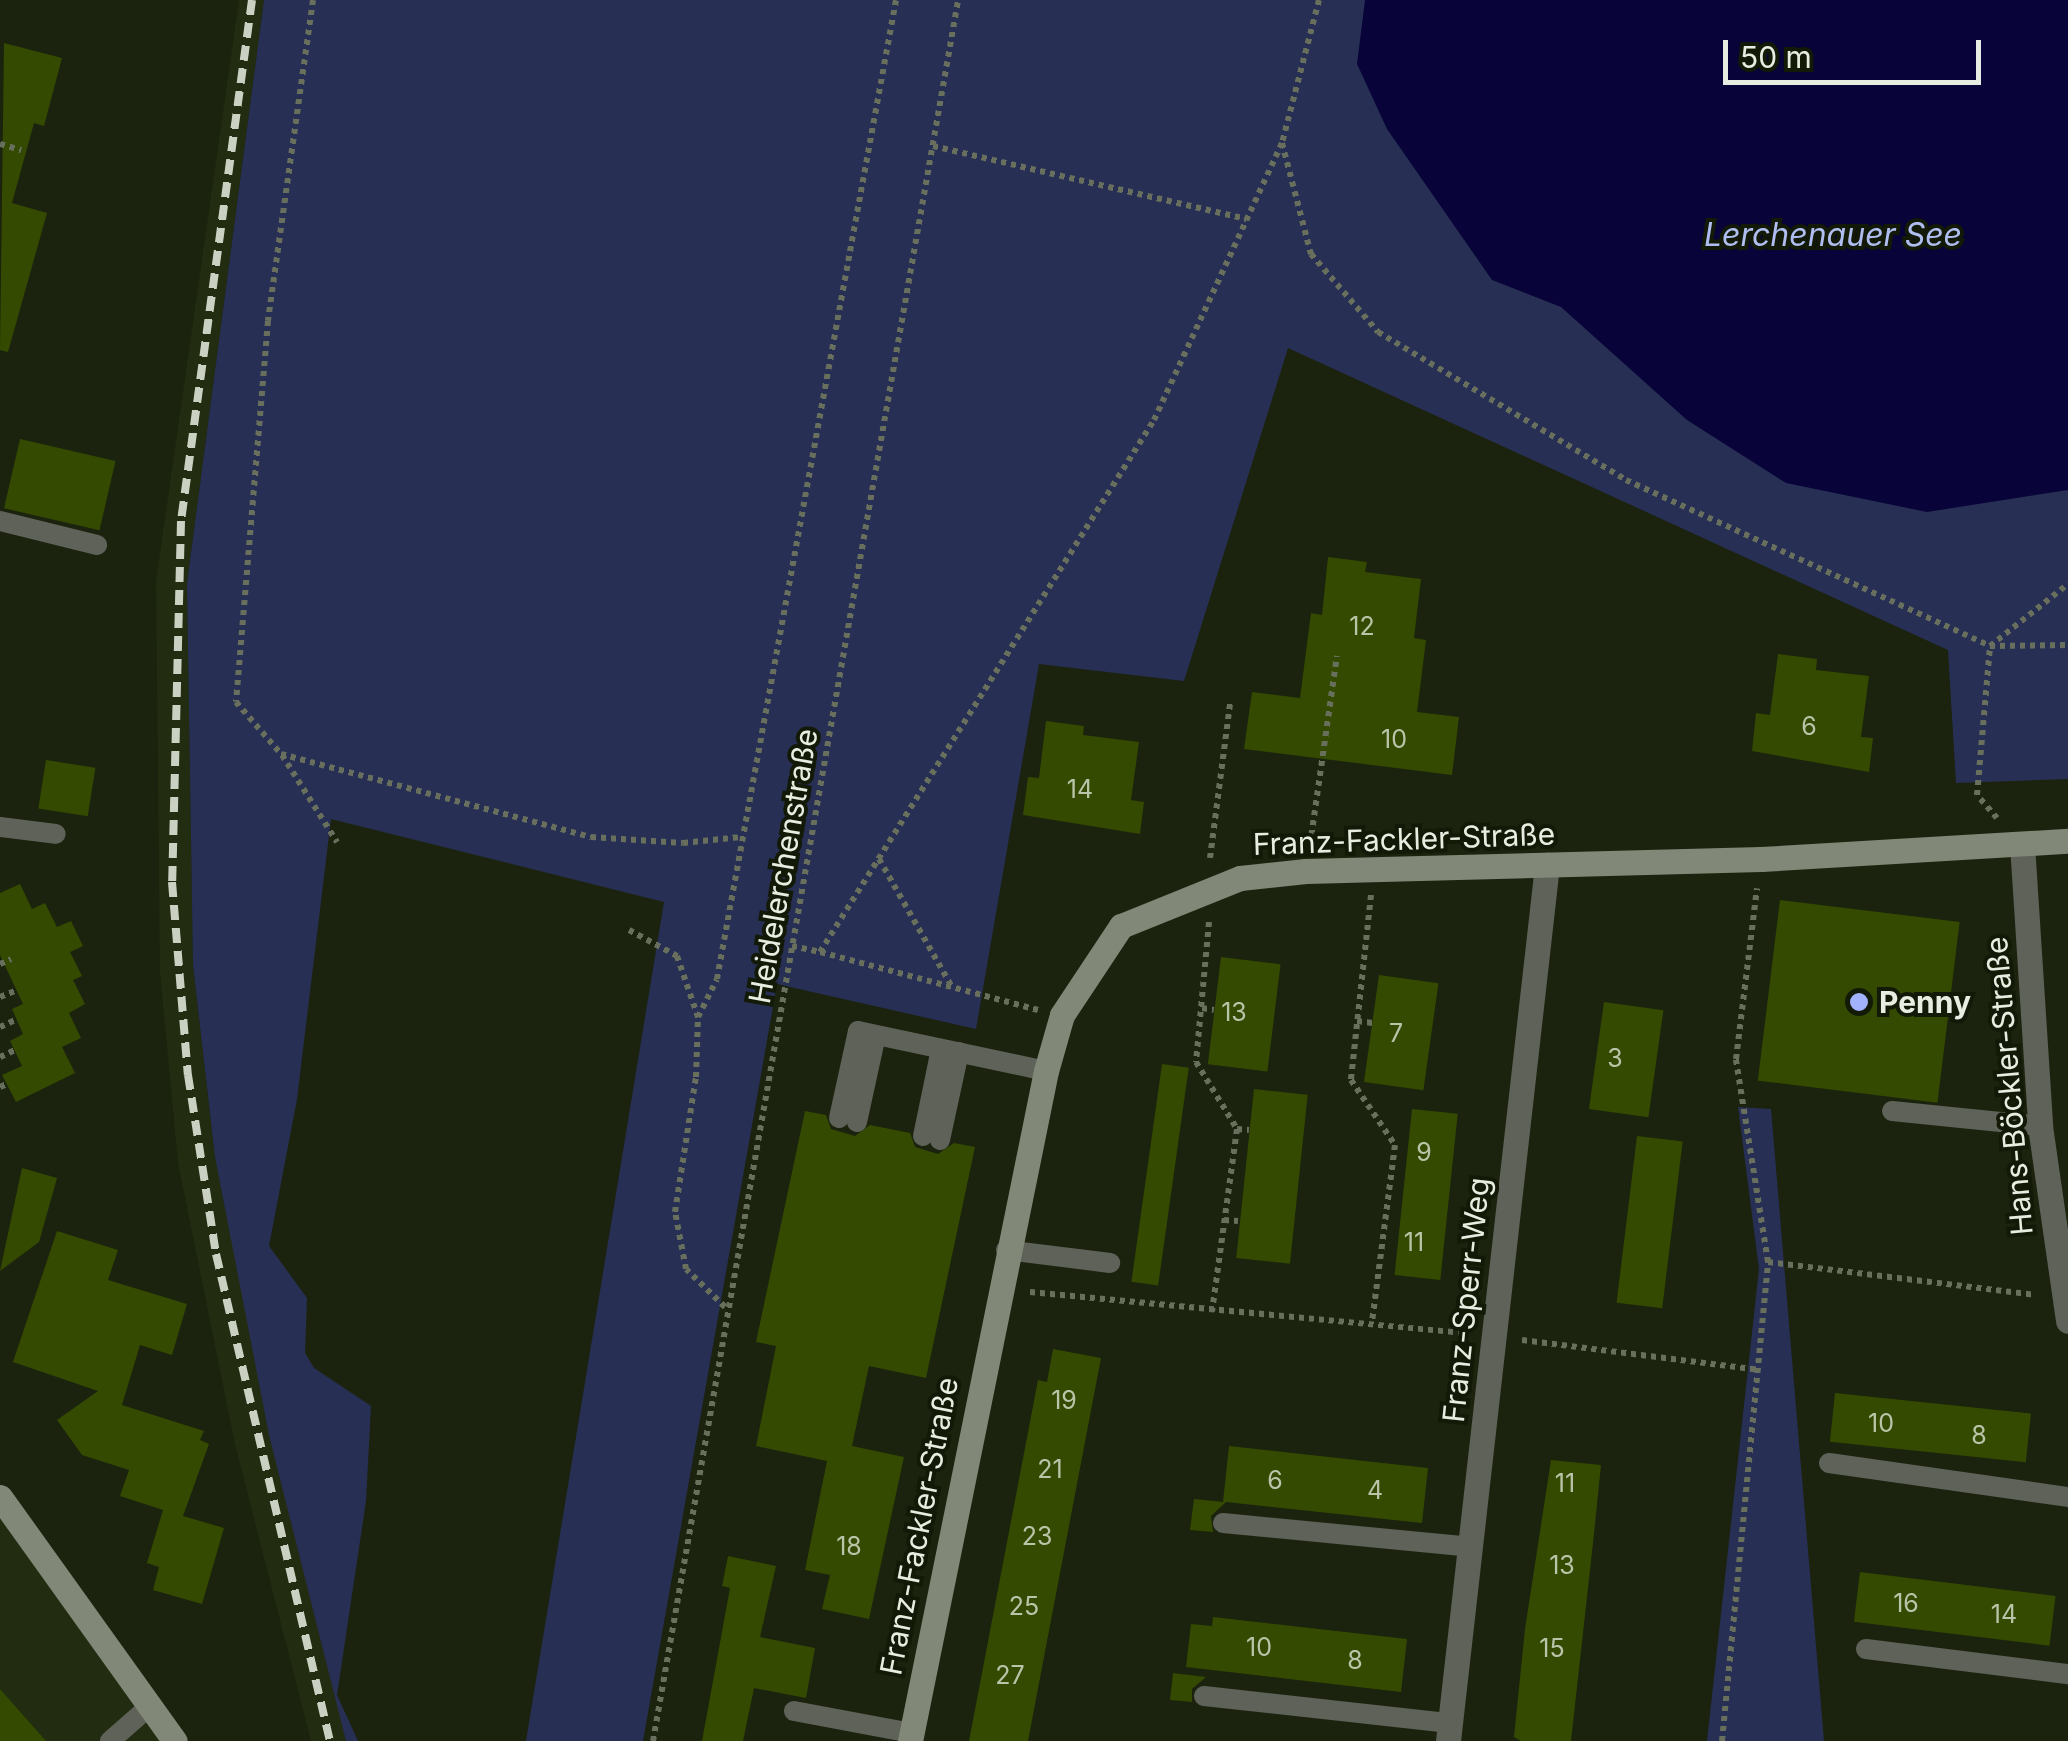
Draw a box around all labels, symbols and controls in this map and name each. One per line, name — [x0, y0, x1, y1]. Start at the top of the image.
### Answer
scale bar — [1728, 20, 1986, 82]
text: 50 m — [1740, 39, 1812, 75]
water label: Lerchenauer See — [1704, 216, 1962, 254]
house number: 12 — [1349, 611, 1375, 641]
house number: 6 — [1801, 711, 1817, 741]
house number: 10 — [1381, 724, 1407, 754]
street label: Heidelerchenstraße — [741, 726, 825, 1006]
house number: 14 — [1067, 774, 1093, 804]
street label: Franz-Fackler-Straße — [1252, 816, 1556, 862]
street label: Hans-Böckler-Straße — [1978, 935, 2040, 1237]
place label: Penny — [1879, 984, 1971, 1020]
marker: Penny — [1848, 991, 1870, 1013]
house number: 13 — [1221, 997, 1247, 1027]
house number: 7 — [1389, 1018, 1403, 1048]
house number: 3 — [1607, 1043, 1623, 1073]
house number: 9 — [1416, 1137, 1432, 1167]
street label: Franz-Sperr-Weg — [1435, 1176, 1497, 1424]
house number: 11 — [1404, 1227, 1424, 1257]
street label: Franz-Fackler-Straße — [872, 1374, 966, 1678]
house number: 19 — [1051, 1385, 1077, 1415]
house number: 10 — [1868, 1408, 1894, 1438]
house number: 8 — [1971, 1420, 1987, 1450]
house number: 21 — [1037, 1454, 1063, 1484]
house number: 6 — [1267, 1465, 1283, 1495]
house number: 11 — [1555, 1468, 1575, 1498]
house number: 4 — [1367, 1475, 1383, 1505]
house number: 23 — [1022, 1521, 1052, 1551]
house number: 18 — [836, 1531, 862, 1561]
house number: 13 — [1549, 1550, 1575, 1580]
house number: 16 — [1893, 1588, 1919, 1618]
house number: 25 — [1009, 1591, 1039, 1621]
house number: 14 — [1991, 1599, 2017, 1629]
house number: 10 — [1246, 1632, 1272, 1662]
house number: 15 — [1539, 1633, 1565, 1663]
house number: 8 — [1347, 1645, 1363, 1675]
house number: 27 — [995, 1660, 1025, 1690]

